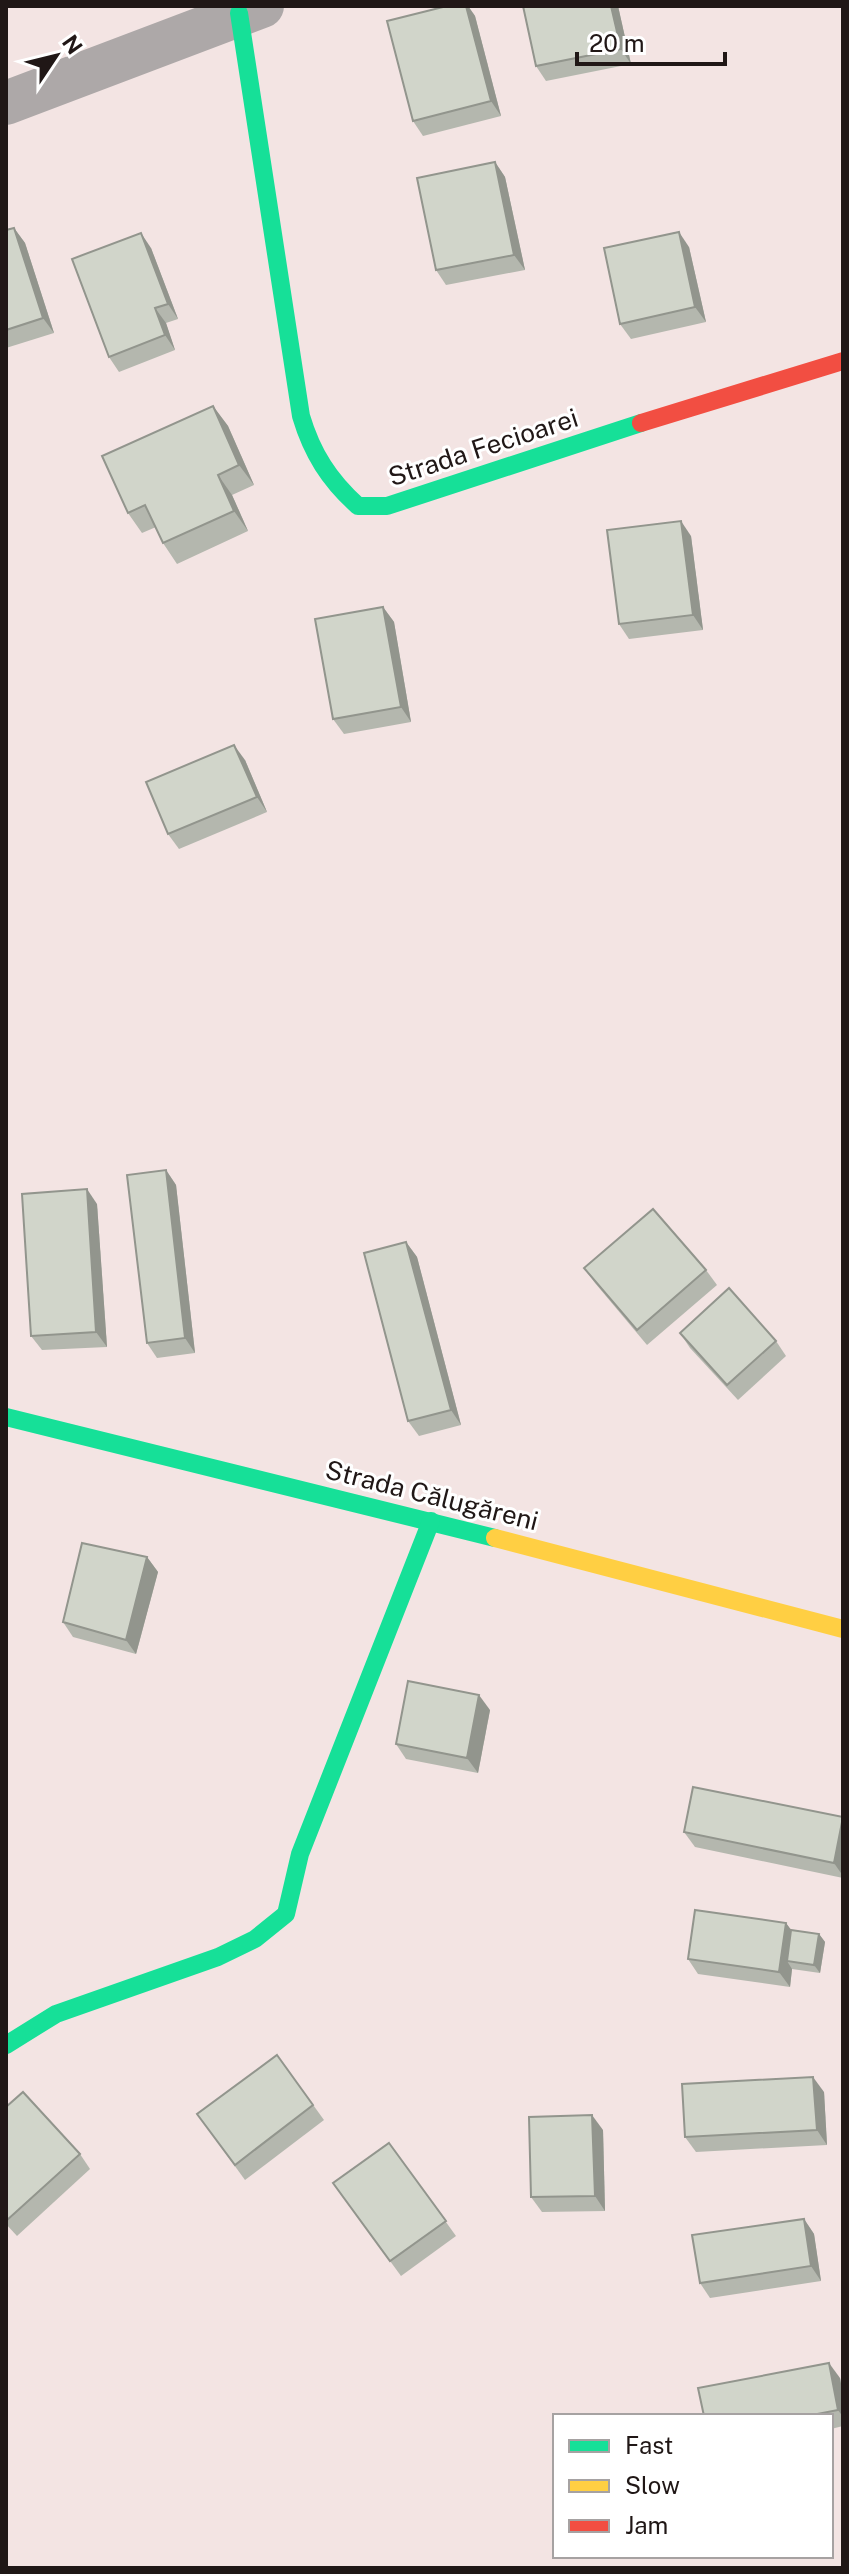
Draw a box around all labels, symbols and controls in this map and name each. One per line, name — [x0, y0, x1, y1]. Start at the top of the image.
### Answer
north arrow — [16, 16, 96, 96]
scale bar — [577, 16, 725, 66]
text: 20 m — [589, 29, 645, 57]
text: N — [57, 30, 88, 59]
street label: Strada Fecioarei — [384, 402, 582, 492]
street label: Strada Călugăreni — [322, 1454, 542, 1536]
legend — [553, 2414, 833, 2558]
text: Fast — [625, 2431, 673, 2459]
text: Slow — [625, 2471, 680, 2499]
text: Jam — [625, 2511, 668, 2539]

